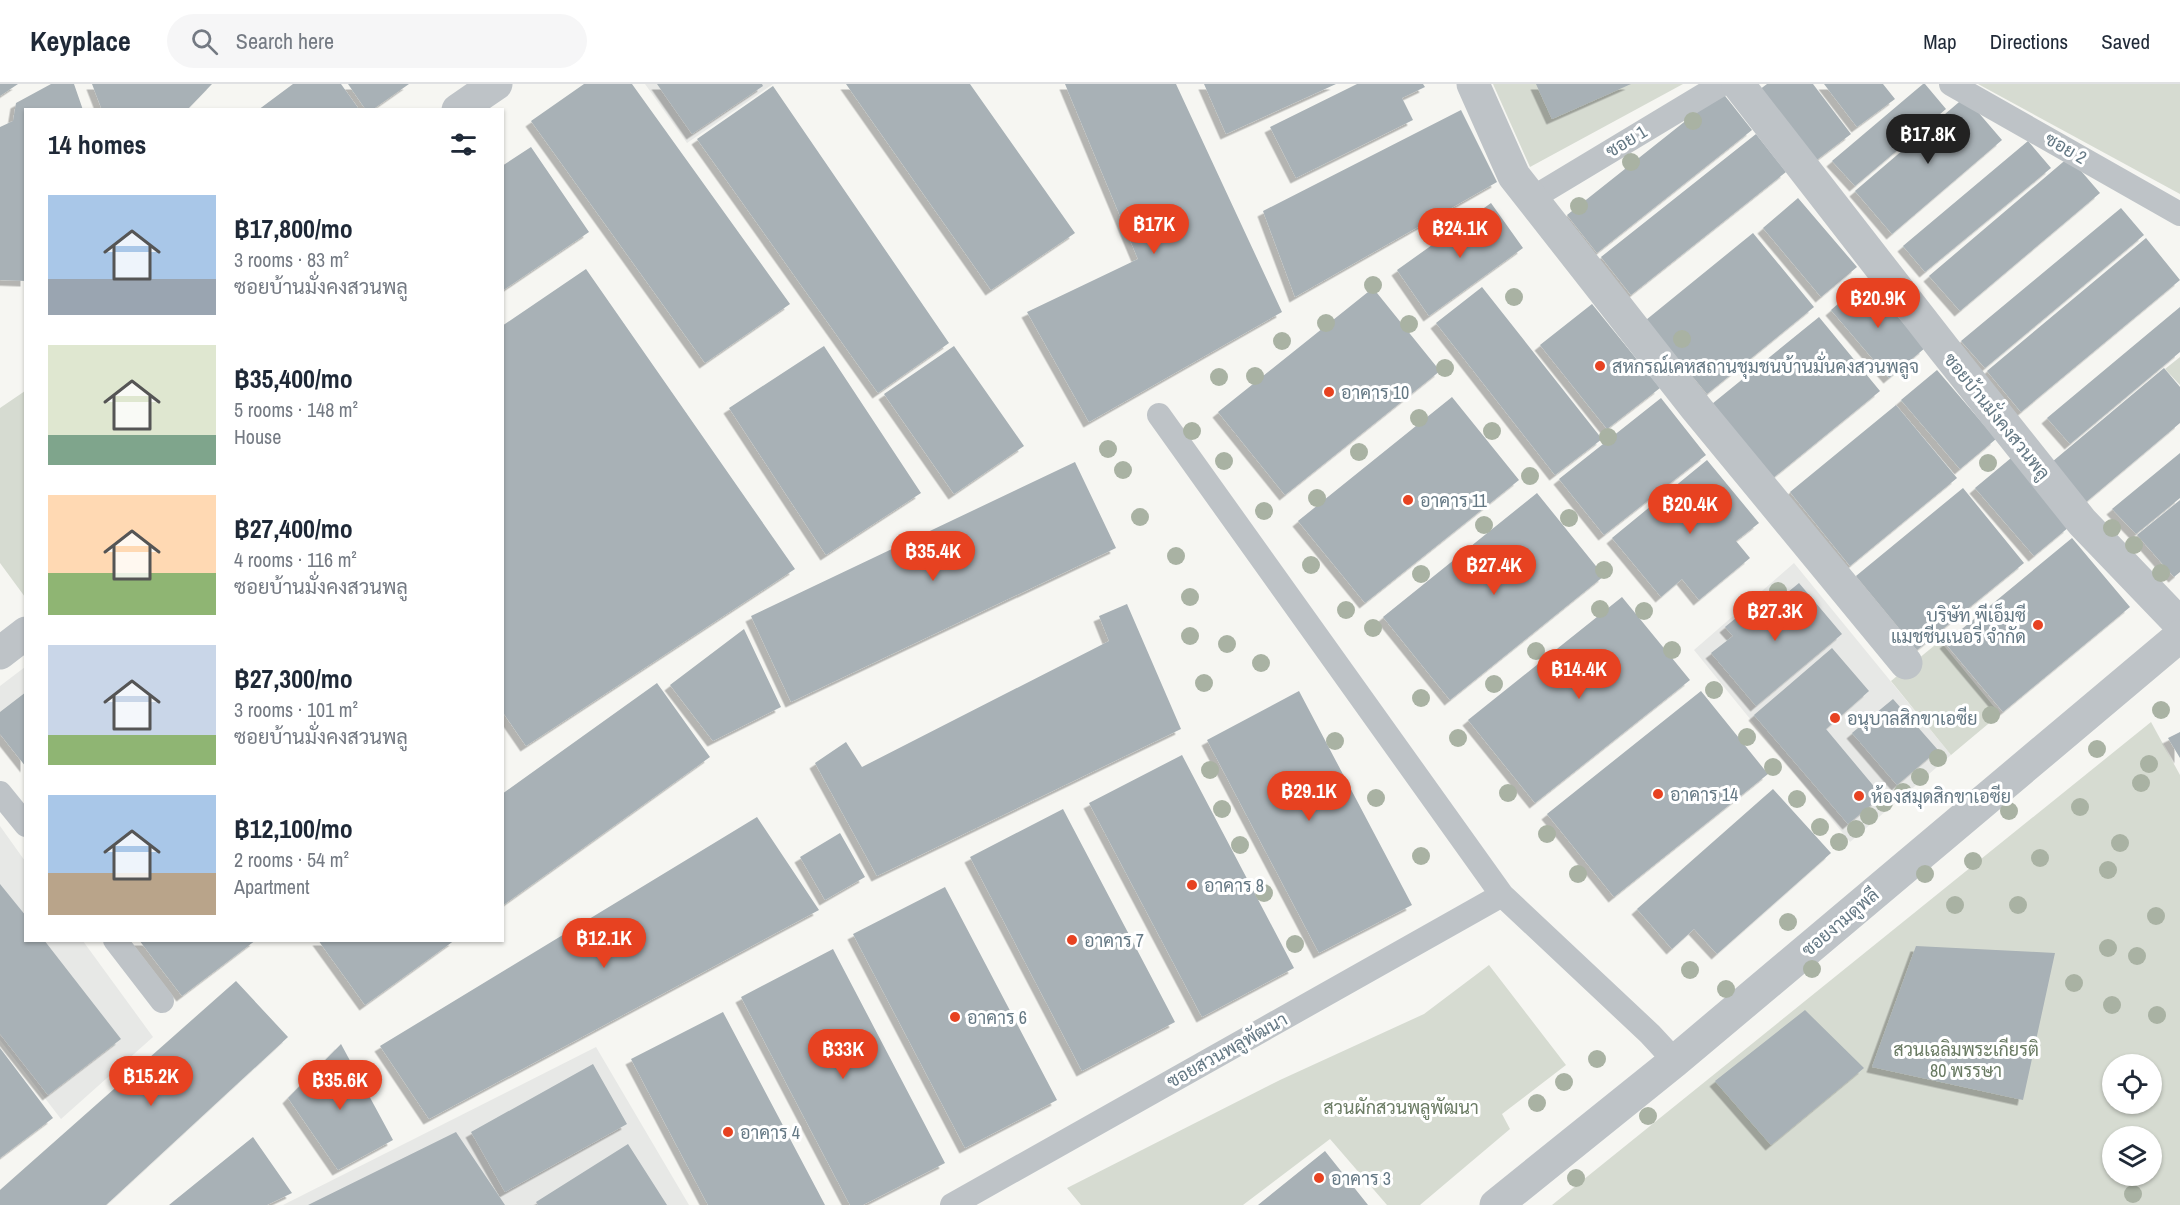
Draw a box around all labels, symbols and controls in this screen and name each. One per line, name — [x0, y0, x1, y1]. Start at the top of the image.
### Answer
search box — [167, 14, 587, 68]
text: Keyplace — [30, 22, 131, 60]
icon: search — [188, 25, 221, 58]
text: Search here — [236, 26, 334, 56]
text: Map — [1923, 27, 1957, 56]
text: Directions — [1990, 27, 2068, 56]
text: Saved — [2101, 27, 2150, 56]
pin: ฿17.8K — [1879, 114, 1977, 165]
street label: ซอย 1 — [1601, 118, 1652, 163]
text: ฿17.8K — [1900, 120, 1956, 147]
street label: ซอย 2 — [2041, 126, 2091, 170]
text: 14 homes — [48, 127, 146, 162]
icon: filters — [447, 128, 480, 161]
pin: ฿17K — [1118, 204, 1190, 255]
pin: ฿24.1K — [1411, 208, 1509, 259]
text: ฿17K — [1133, 210, 1175, 237]
text: ฿17,800/mo — [234, 211, 353, 246]
text: ฿24.1K — [1432, 214, 1488, 241]
icon: home — [96, 219, 168, 291]
text: 3 rooms · 83 m² — [234, 246, 349, 273]
text: ซอยบ้านมั่งคงสวนพลู — [234, 273, 408, 300]
pin: ฿20.9K — [1829, 278, 1927, 329]
text: ฿20.9K — [1850, 284, 1906, 311]
street label: ซอยบ้านมั่งคงสวนพลู — [1937, 346, 2058, 485]
place label: สหกรณ์เคหสถานชุมชนบ้านมั่นคงสวนพลูจ — [1612, 351, 1919, 380]
marker: สหกรณ์เคหสถานชุมชนบ้านมั่นคงสวนพลูจ — [1593, 359, 1607, 373]
text: ฿35,400/mo — [234, 361, 353, 396]
icon: home — [96, 369, 168, 441]
place label: อาคาร 10 — [1341, 380, 1409, 405]
marker: อาคาร 10 — [1322, 385, 1336, 399]
text: 5 rooms · 148 m² — [234, 396, 358, 423]
text: House — [234, 423, 281, 450]
pin: ฿20.4K — [1641, 484, 1739, 535]
place label: อาคาร 11 — [1420, 488, 1488, 513]
text: ฿20.4K — [1662, 490, 1718, 517]
marker: อาคาร 11 — [1401, 493, 1415, 507]
text: ฿27,400/mo — [234, 511, 353, 546]
icon: home — [96, 519, 168, 591]
pin: ฿35.4K — [884, 531, 982, 582]
text: ฿35.4K — [905, 537, 961, 564]
pin: ฿27.4K — [1445, 545, 1543, 596]
text: 4 rooms · 116 m² — [234, 546, 357, 573]
text: ฿27.4K — [1466, 551, 1522, 578]
text: ซอยบ้านมั่งคงสวนพลู — [234, 573, 408, 600]
pin: ฿27.3K — [1726, 591, 1824, 642]
text: ฿27.3K — [1747, 597, 1803, 624]
place label: บริษัท พีเอ็มซี แมชชีนเนอรี่ จำกัด — [1891, 602, 2026, 649]
marker: บริษัท พีเอ็มซี แมชชีนเนอรี่ จำกัด — [2031, 618, 2045, 632]
pin: ฿14.4K — [1530, 649, 1628, 700]
text: ฿14.4K — [1551, 655, 1607, 682]
text: ฿27,300/mo — [234, 661, 353, 696]
icon: home — [96, 669, 168, 741]
text: 3 rooms · 101 m² — [234, 696, 358, 723]
place label: อนุบาลสิกขาเอซีย — [1847, 706, 1978, 731]
marker: อนุบาลสิกขาเอซีย — [1828, 711, 1842, 725]
text: ซอยบ้านมั่งคงสวนพลู — [234, 723, 408, 750]
pin: ฿29.1K — [1260, 771, 1358, 822]
text: ฿29.1K — [1281, 777, 1337, 804]
place label: อาคาร 14 — [1670, 782, 1738, 807]
place label: ห้องสมุดสิกขาเอซีย — [1871, 784, 2011, 809]
marker: อาคาร 14 — [1651, 787, 1665, 801]
marker: ห้องสมุดสิกขาเอซีย — [1852, 789, 1866, 803]
text: ฿12,100/mo — [234, 811, 353, 846]
icon: home — [96, 819, 168, 891]
text: 2 rooms · 54 m² — [234, 846, 349, 873]
text: Apartment — [234, 873, 310, 900]
place label: อาคาร 8 — [1204, 873, 1264, 898]
marker: อาคาร 8 — [1185, 878, 1199, 892]
street label: ซอยงามดูพลี — [1796, 882, 1885, 963]
pin: ฿12.1K — [555, 918, 653, 969]
text: ฿12.1K — [576, 924, 632, 951]
place label: อาคาร 7 — [1084, 928, 1144, 953]
marker: อาคาร 7 — [1065, 933, 1079, 947]
place label: อาคาร 6 — [967, 1005, 1027, 1030]
street label: ซอยสวนพลูพัฒนา — [1162, 1006, 1292, 1094]
marker: อาคาร 6 — [948, 1010, 962, 1024]
pin: ฿33K — [807, 1029, 879, 1080]
text: ฿33K — [822, 1035, 864, 1062]
park label: สวนเฉลิมพระเกียรติ 80 พรรษา — [1893, 1037, 2039, 1083]
map controls — [2102, 1054, 2162, 1186]
button: locate — [2102, 1054, 2162, 1114]
pin: ฿15.2K — [102, 1056, 200, 1107]
pin: ฿35.6K — [291, 1060, 389, 1111]
text: ฿15.2K — [123, 1062, 179, 1089]
text: ฿35.6K — [312, 1066, 368, 1093]
park label: สวนผักสวนพลูพัฒนา — [1323, 1095, 1479, 1121]
place label: อาคาร 4 — [740, 1120, 800, 1145]
marker: อาคาร 4 — [721, 1125, 735, 1139]
button: layers — [2102, 1126, 2162, 1186]
place label: อาคาร 3 — [1331, 1166, 1391, 1191]
marker: อาคาร 3 — [1312, 1171, 1326, 1185]

